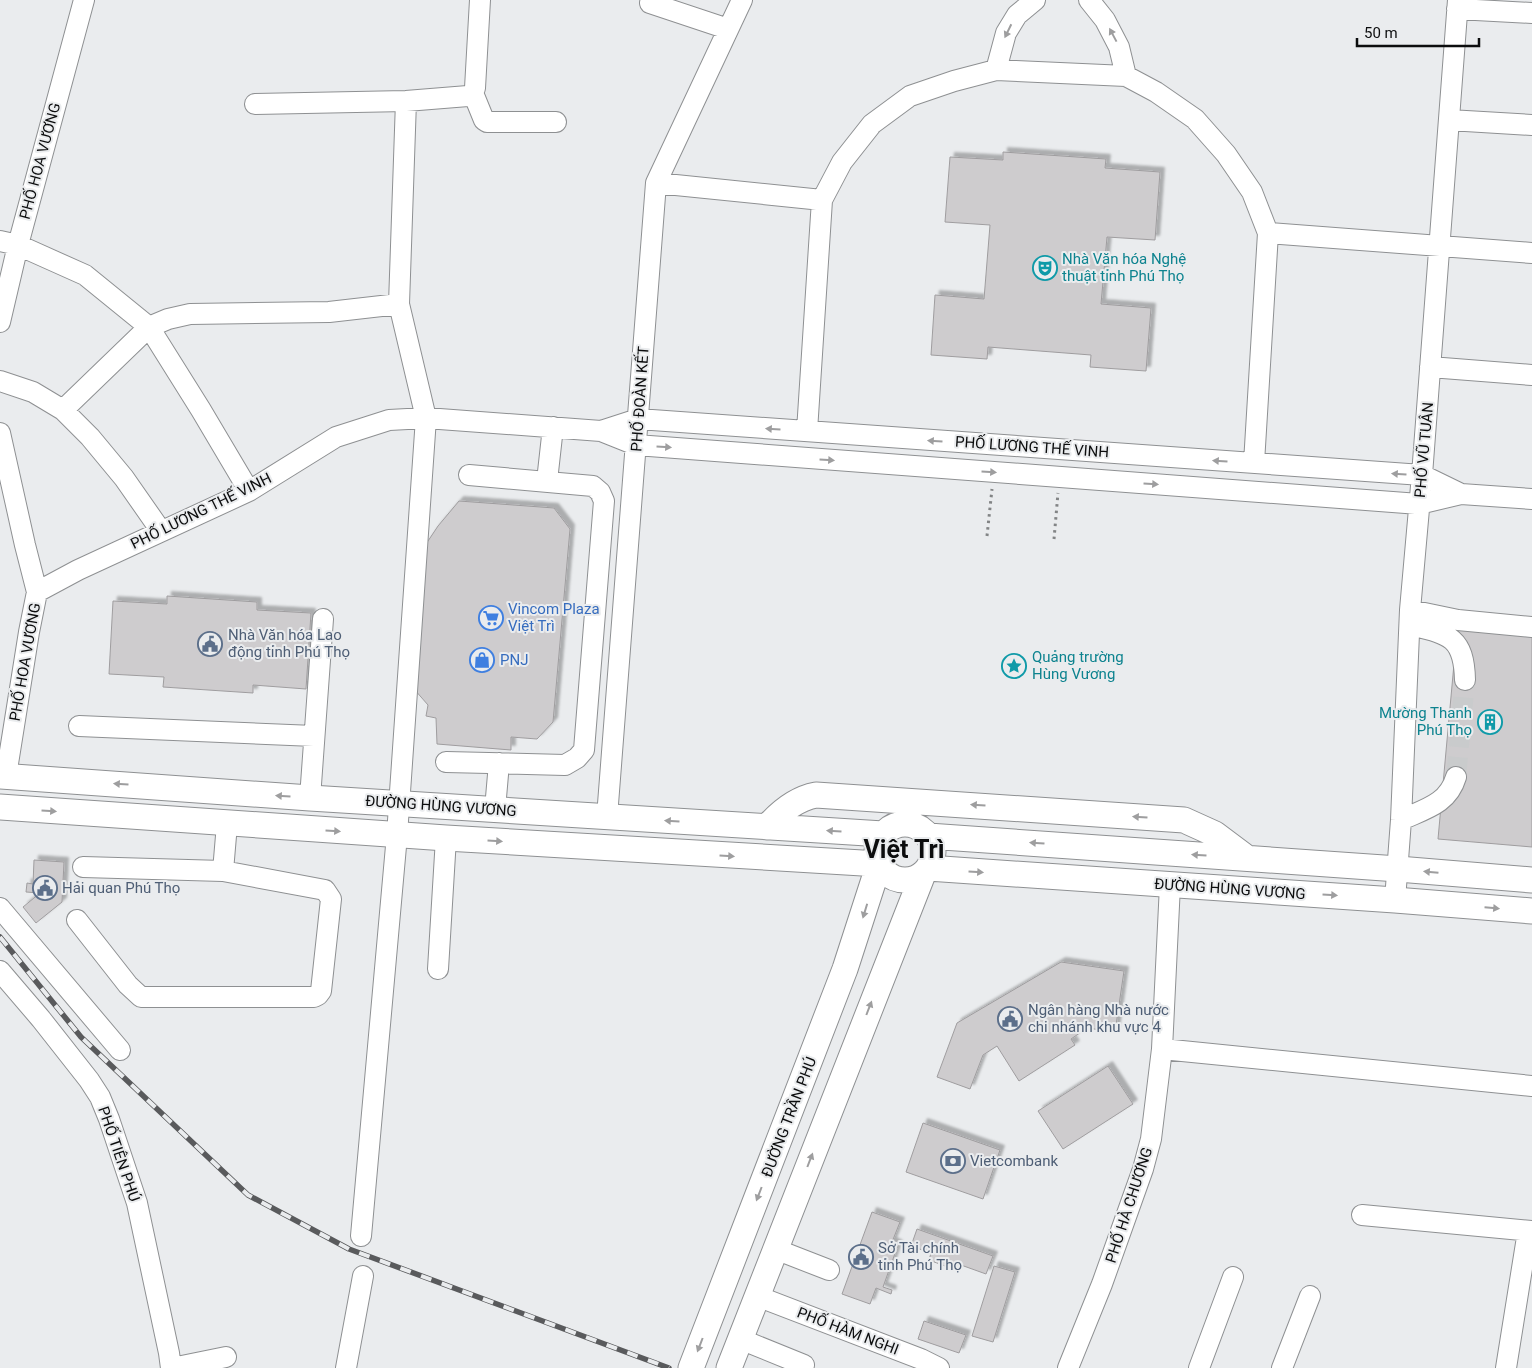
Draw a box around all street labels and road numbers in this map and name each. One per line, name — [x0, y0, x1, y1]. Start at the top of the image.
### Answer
street label: PHỐ HOA VƯƠNG — [15, 101, 64, 221]
street label: PHỐ ĐOÀN KẾT — [626, 346, 653, 452]
street label: PHỐ VŨ TUÂN — [1410, 401, 1437, 499]
street label: PHỐ LƯƠNG THẾ VINH — [954, 432, 1110, 461]
street label: PHỐ LƯƠNG THẾ VINH — [127, 468, 274, 553]
street label: PHỐ HOA VƯƠNG — [5, 601, 44, 723]
street label: ĐƯỜNG HÙNG VƯƠNG — [365, 792, 517, 820]
street label: ĐƯỜNG HÙNG VƯƠNG — [1154, 875, 1306, 903]
street label: ĐƯỜNG TRẦN PHÚ — [757, 1054, 820, 1180]
street label: PHỐ TIÊN PHÚ — [94, 1104, 145, 1204]
street label: PHỐ HÀ CHƯƠNG — [1101, 1145, 1156, 1265]
street label: PHỐ HÀM NGHI — [795, 1302, 902, 1359]

